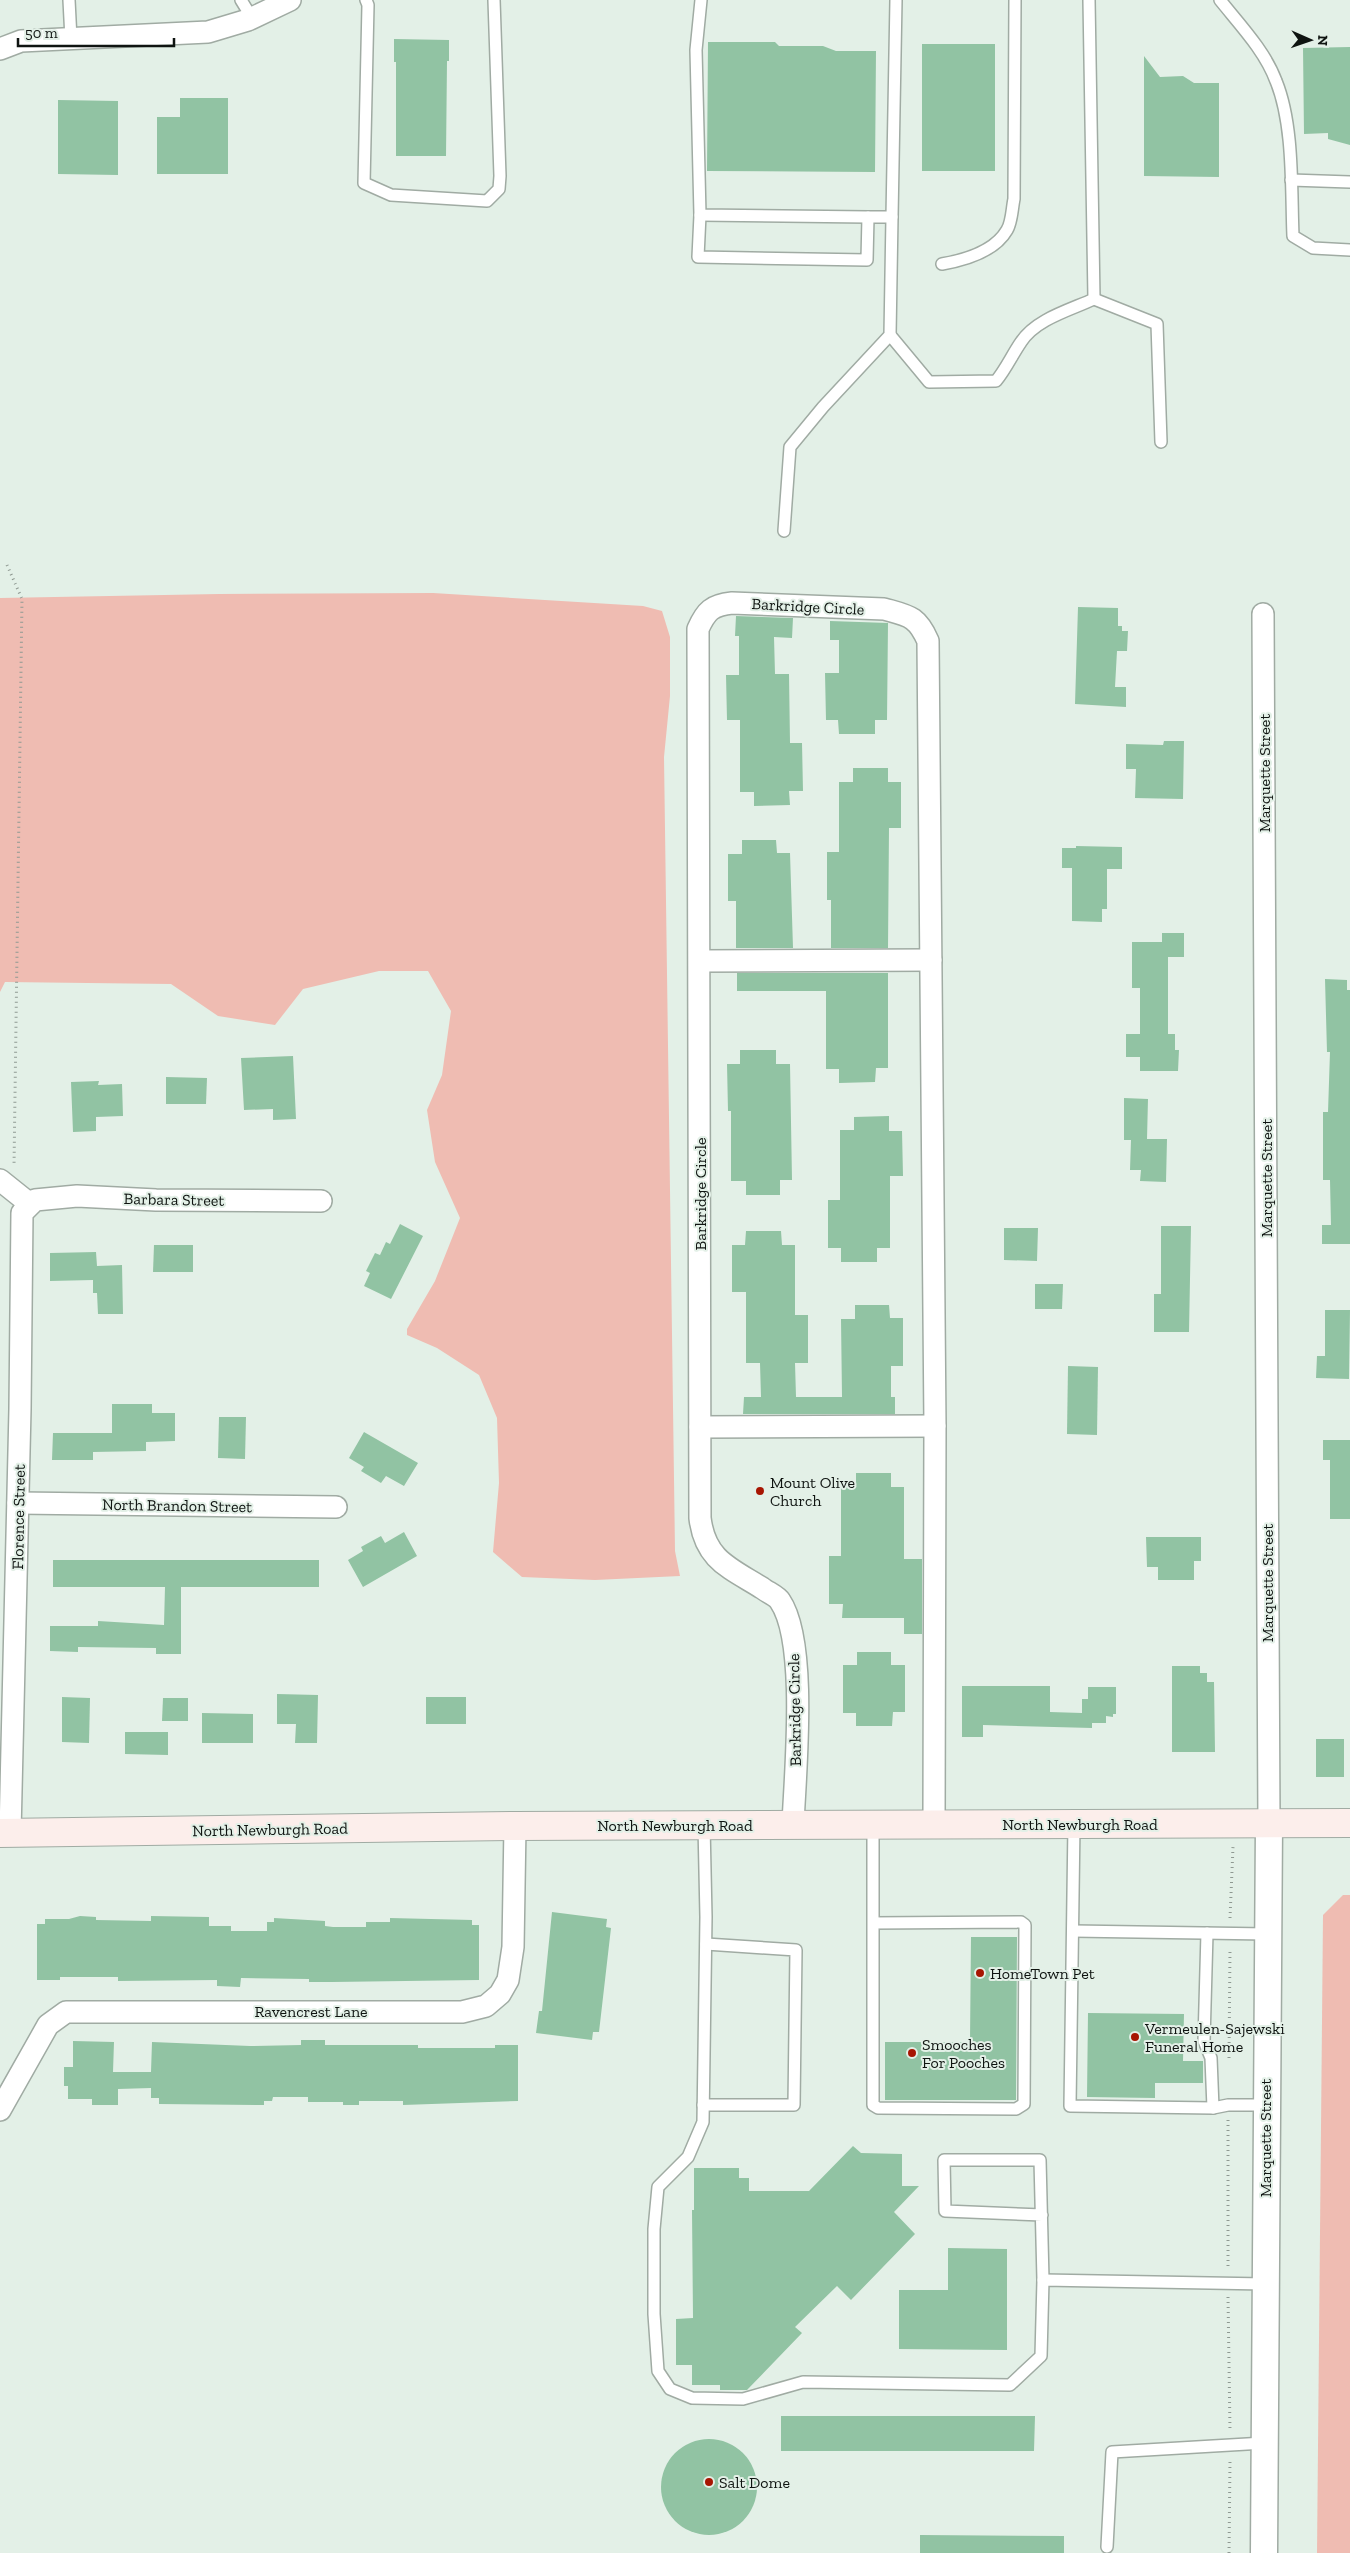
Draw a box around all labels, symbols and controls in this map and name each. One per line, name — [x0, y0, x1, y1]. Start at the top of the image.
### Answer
scale bar — [18, 15, 174, 47]
north arrow — [1285, 15, 1335, 65]
text: 50 m — [25, 24, 58, 42]
text: N — [1314, 35, 1331, 46]
street label: Barkridge Circle — [751, 594, 865, 619]
street label: Marquette Street — [1255, 714, 1274, 832]
street label: Marquette Street — [1257, 1119, 1276, 1237]
street label: Barkridge Circle — [691, 1138, 710, 1250]
street label: Barbara Street — [124, 1189, 225, 1210]
street label: Florence Street — [8, 1464, 29, 1570]
place label: Mount Olive Church — [770, 1473, 855, 1510]
marker: Mount Olive Church — [754, 1485, 766, 1497]
street label: North Brandon Street — [102, 1495, 252, 1516]
street label: Marquette Street — [1258, 1524, 1277, 1642]
street label: Barkridge Circle — [784, 1653, 805, 1767]
street label: North Newburgh Road — [1002, 1815, 1158, 1834]
street label: North Newburgh Road — [597, 1816, 753, 1835]
street label: North Newburgh Road — [192, 1819, 348, 1840]
place label: HomeTown Pet — [990, 1964, 1095, 1983]
marker: HomeTown Pet — [974, 1967, 986, 1979]
street label: Ravencrest Lane — [254, 2002, 368, 2021]
place label: Vermeulen-Sajewski Funeral Home — [1144, 2019, 1285, 2056]
marker: Vermeulen-Sajewski Funeral Home — [1129, 2031, 1141, 2043]
place label: Smooches For Pooches — [922, 2035, 1005, 2072]
marker: Smooches For Pooches — [906, 2047, 918, 2059]
street label: Marquette Street — [1256, 2079, 1275, 2197]
place label: Salt Dome — [719, 2473, 790, 2492]
marker: Salt Dome — [703, 2476, 715, 2488]

